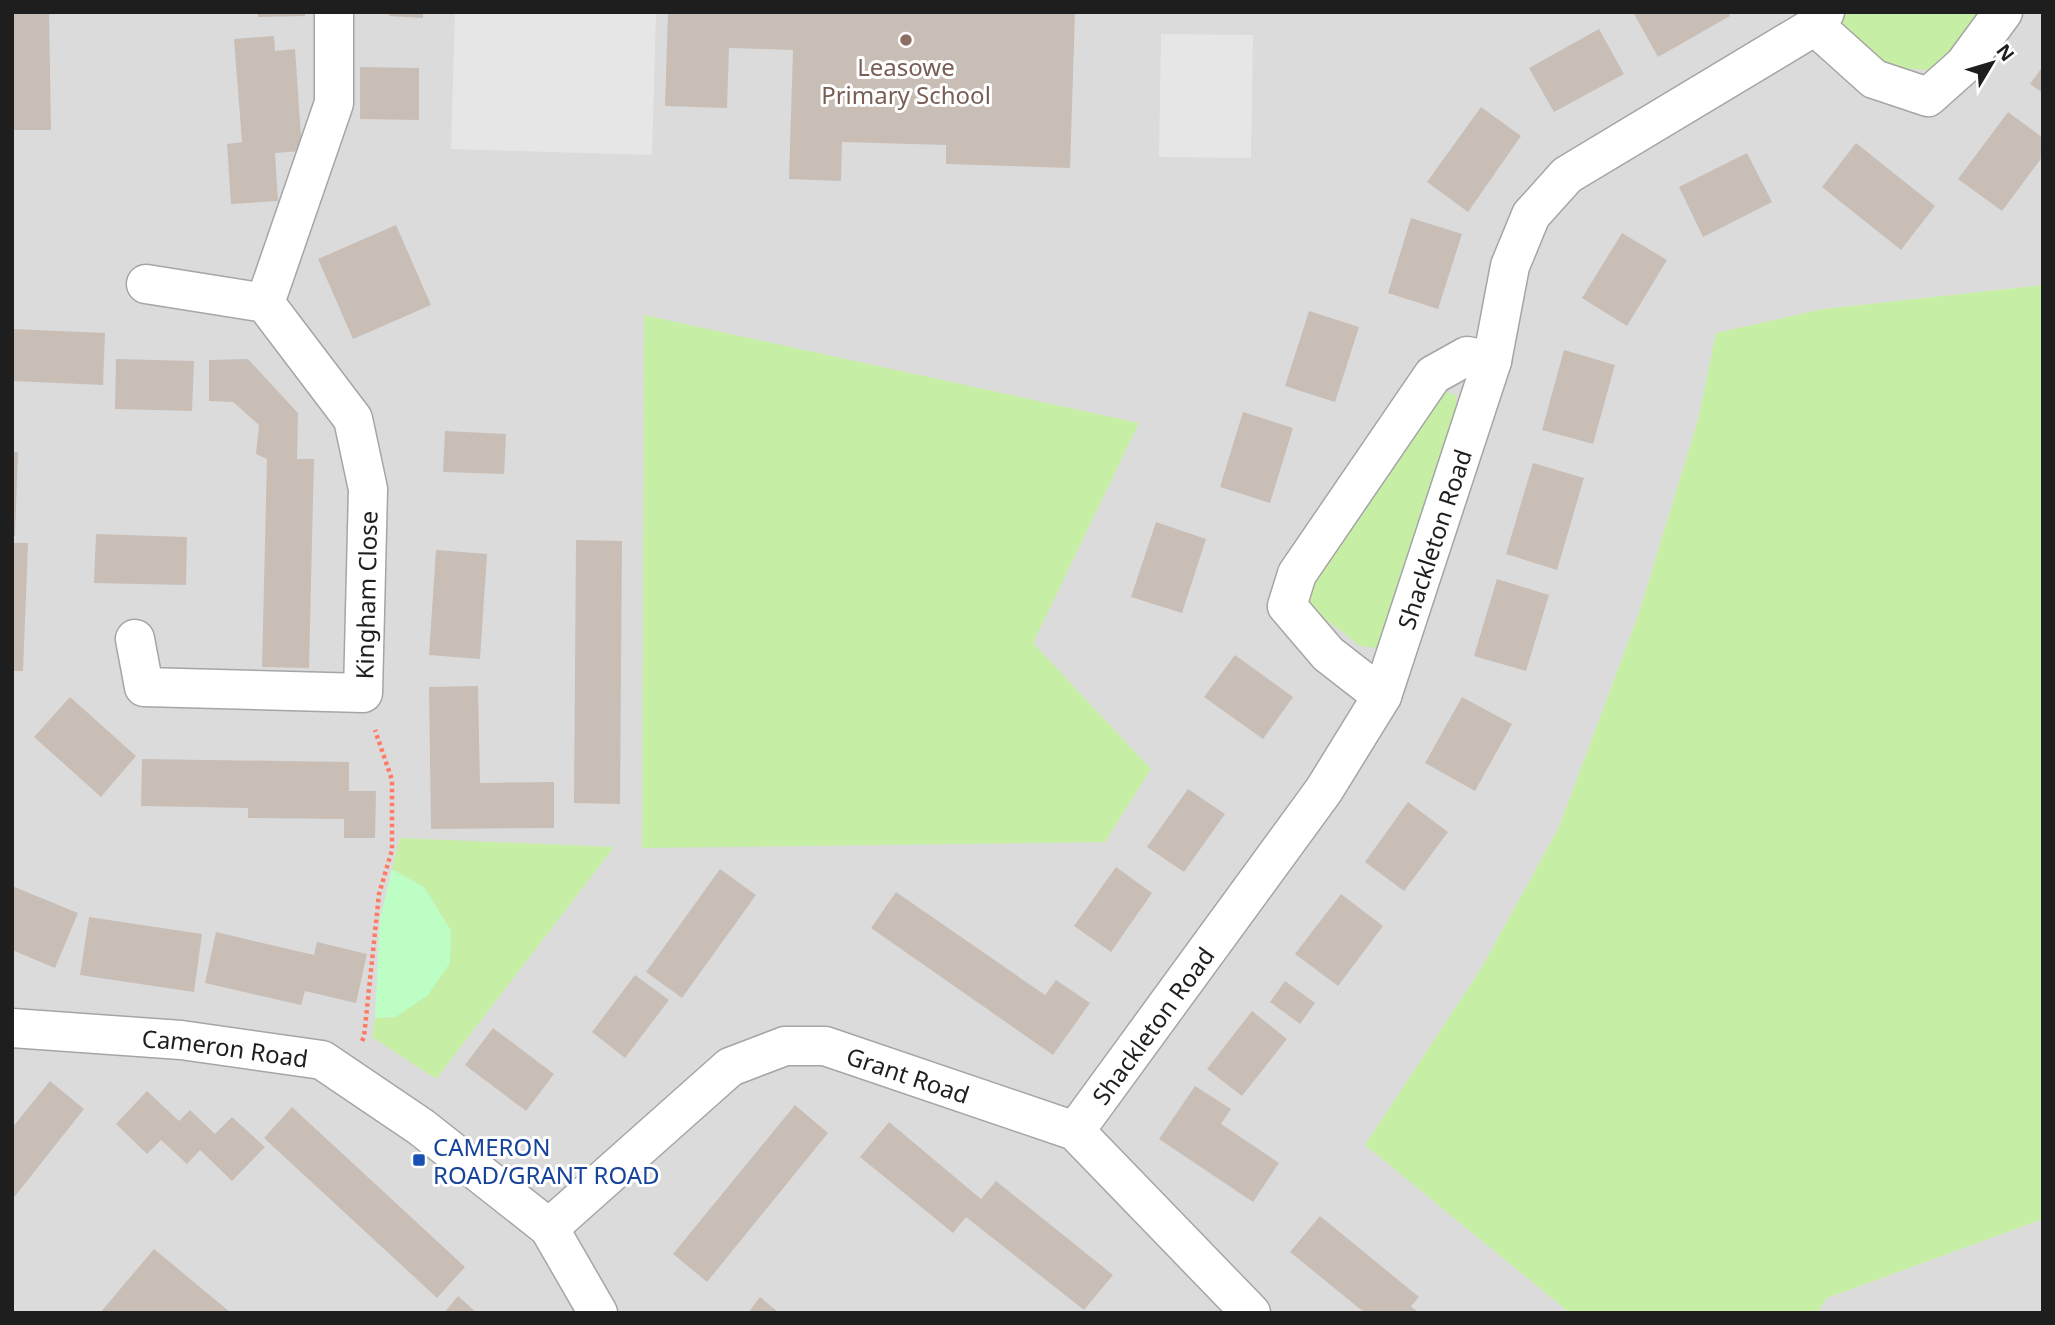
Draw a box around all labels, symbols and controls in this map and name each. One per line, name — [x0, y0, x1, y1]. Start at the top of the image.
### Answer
north arrow — [1957, 28, 2027, 98]
marker: Leasowe Primary School — [898, 32, 914, 48]
text: N — [1990, 38, 2020, 67]
place label: Leasowe Primary School — [821, 50, 991, 111]
street label: Shackleton Road — [1389, 445, 1479, 633]
street label: Kingham Close — [347, 510, 384, 680]
street label: Shackleton Road — [1084, 940, 1221, 1111]
street label: Cameron Road — [141, 1021, 310, 1074]
street label: Grant Road — [842, 1038, 974, 1110]
place label: CAMERON ROAD/GRANT ROAD — [433, 1130, 660, 1191]
marker: CAMERON ROAD/GRANT ROAD — [411, 1152, 427, 1168]

